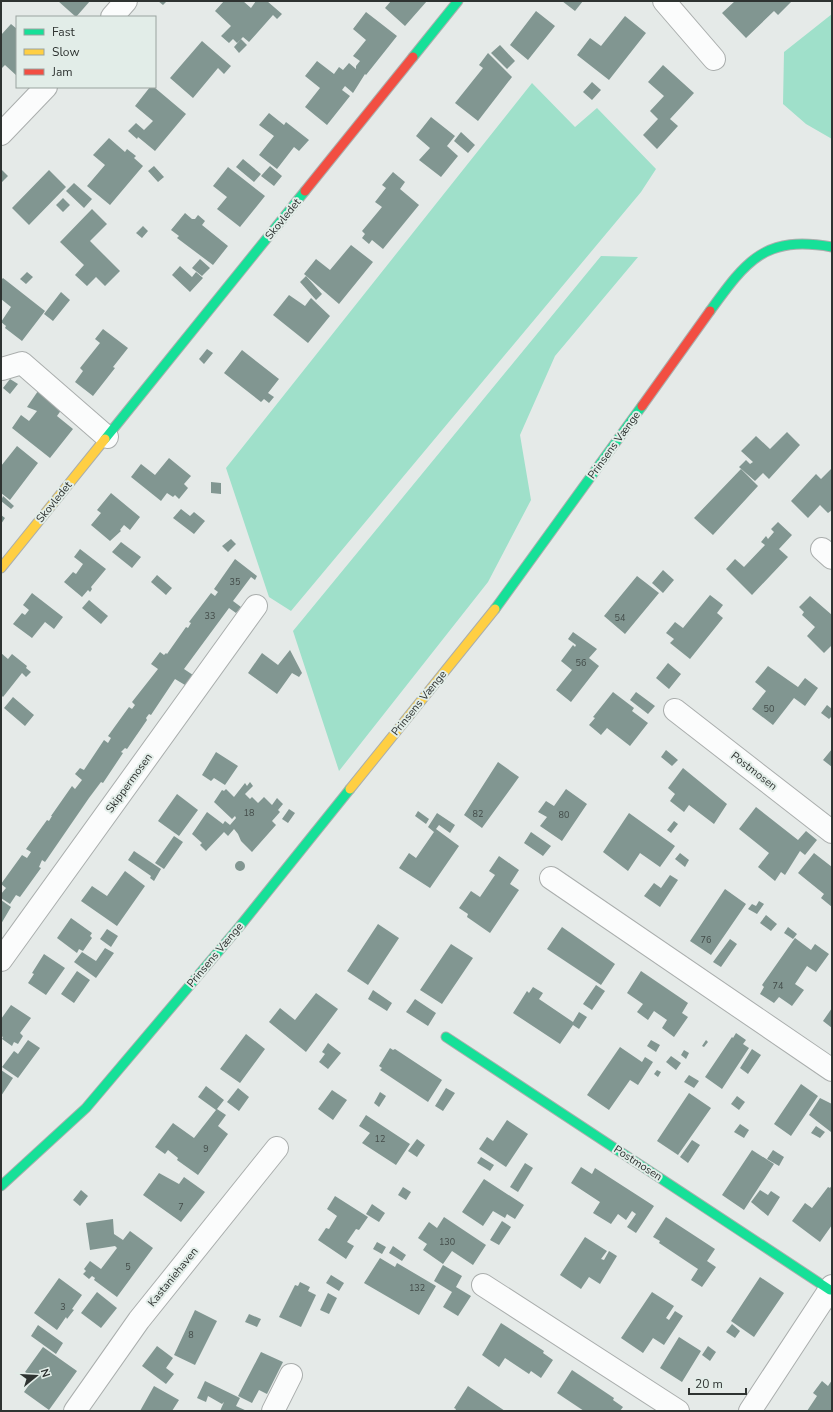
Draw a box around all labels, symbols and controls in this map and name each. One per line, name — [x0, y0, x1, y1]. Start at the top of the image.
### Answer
legend — [16, 16, 156, 88]
text: Fast — [52, 24, 75, 40]
text: Slow — [52, 44, 80, 60]
text: Jam — [51, 64, 73, 80]
street label: Skovledet — [262, 195, 304, 243]
street label: Prinsens Vænge — [584, 408, 644, 482]
street label: Skovledet — [33, 478, 75, 526]
house number: 35 — [230, 576, 240, 588]
house number: 33 — [205, 610, 215, 622]
house number: 54 — [615, 612, 626, 624]
house number: 56 — [576, 657, 586, 669]
street label: Prinsens Vænge — [388, 667, 450, 739]
house number: 50 — [764, 703, 774, 715]
street label: Postmosen — [728, 748, 780, 794]
street label: Skippermosen — [102, 750, 156, 816]
house number: 18 — [244, 807, 254, 819]
house number: 82 — [473, 808, 483, 820]
house number: 80 — [559, 809, 569, 821]
street label: Prinsens Vænge — [184, 919, 247, 990]
house number: 76 — [701, 934, 711, 946]
house number: 74 — [773, 980, 784, 992]
house number: 12 — [375, 1133, 385, 1145]
street label: Postmosen — [611, 1142, 665, 1184]
house number: 9 — [203, 1143, 209, 1155]
house number: 7 — [178, 1201, 184, 1213]
house number: 130 — [439, 1236, 455, 1248]
street label: Kastaniehaven — [145, 1244, 201, 1310]
house number: 5 — [125, 1261, 131, 1273]
house number: 132 — [409, 1282, 425, 1294]
house number: 3 — [60, 1301, 66, 1313]
house number: 8 — [188, 1329, 194, 1341]
north arrow — [16, 1356, 56, 1396]
text: N — [37, 1367, 53, 1379]
scale bar — [689, 1370, 746, 1396]
text: 20 m — [695, 1376, 723, 1392]

